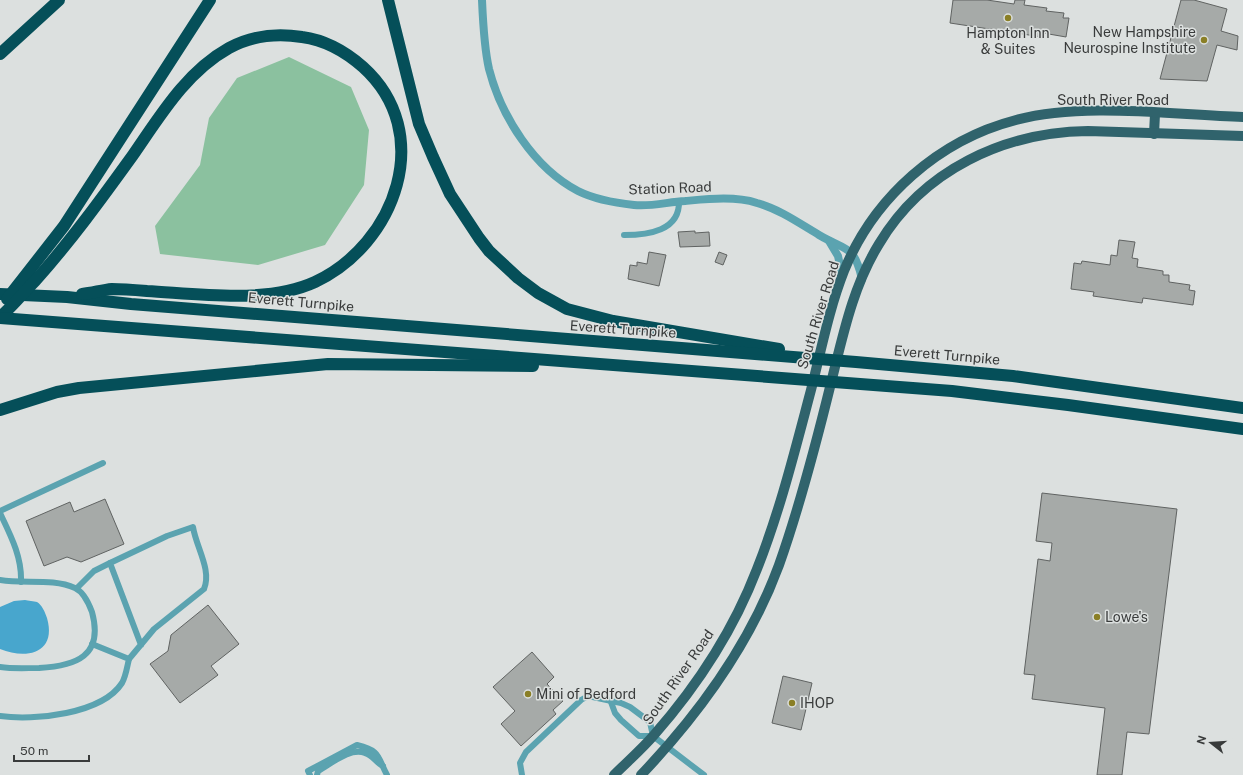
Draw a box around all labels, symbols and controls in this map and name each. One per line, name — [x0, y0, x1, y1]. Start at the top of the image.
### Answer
marker: Hampton Inn & Suites — [1003, 13, 1013, 23]
place label: New Hampshire Neurospine Institute — [1063, 24, 1196, 56]
place label: Hampton Inn & Suites — [966, 25, 1050, 57]
marker: New Hampshire Neurospine Institute — [1199, 35, 1209, 45]
street label: South River Road — [1057, 92, 1169, 108]
street label: Station Road — [628, 179, 712, 197]
street label: South River Road — [794, 259, 842, 371]
street label: Everett Turnpike — [247, 289, 355, 315]
street label: Everett Turnpike — [569, 317, 677, 341]
street label: Everett Turnpike — [893, 342, 1001, 368]
place label: Lowe's — [1105, 609, 1148, 625]
marker: Lowe's — [1092, 612, 1102, 622]
street label: South River Road — [639, 627, 717, 727]
place label: Mini of Bedford — [536, 686, 636, 702]
marker: Mini of Bedford — [523, 689, 533, 699]
place label: IHOP — [800, 695, 834, 711]
marker: IHOP — [787, 698, 797, 708]
north arrow — [1191, 723, 1231, 763]
text: N — [1194, 734, 1208, 746]
scale bar — [14, 737, 89, 763]
text: 50 m — [20, 744, 48, 758]

